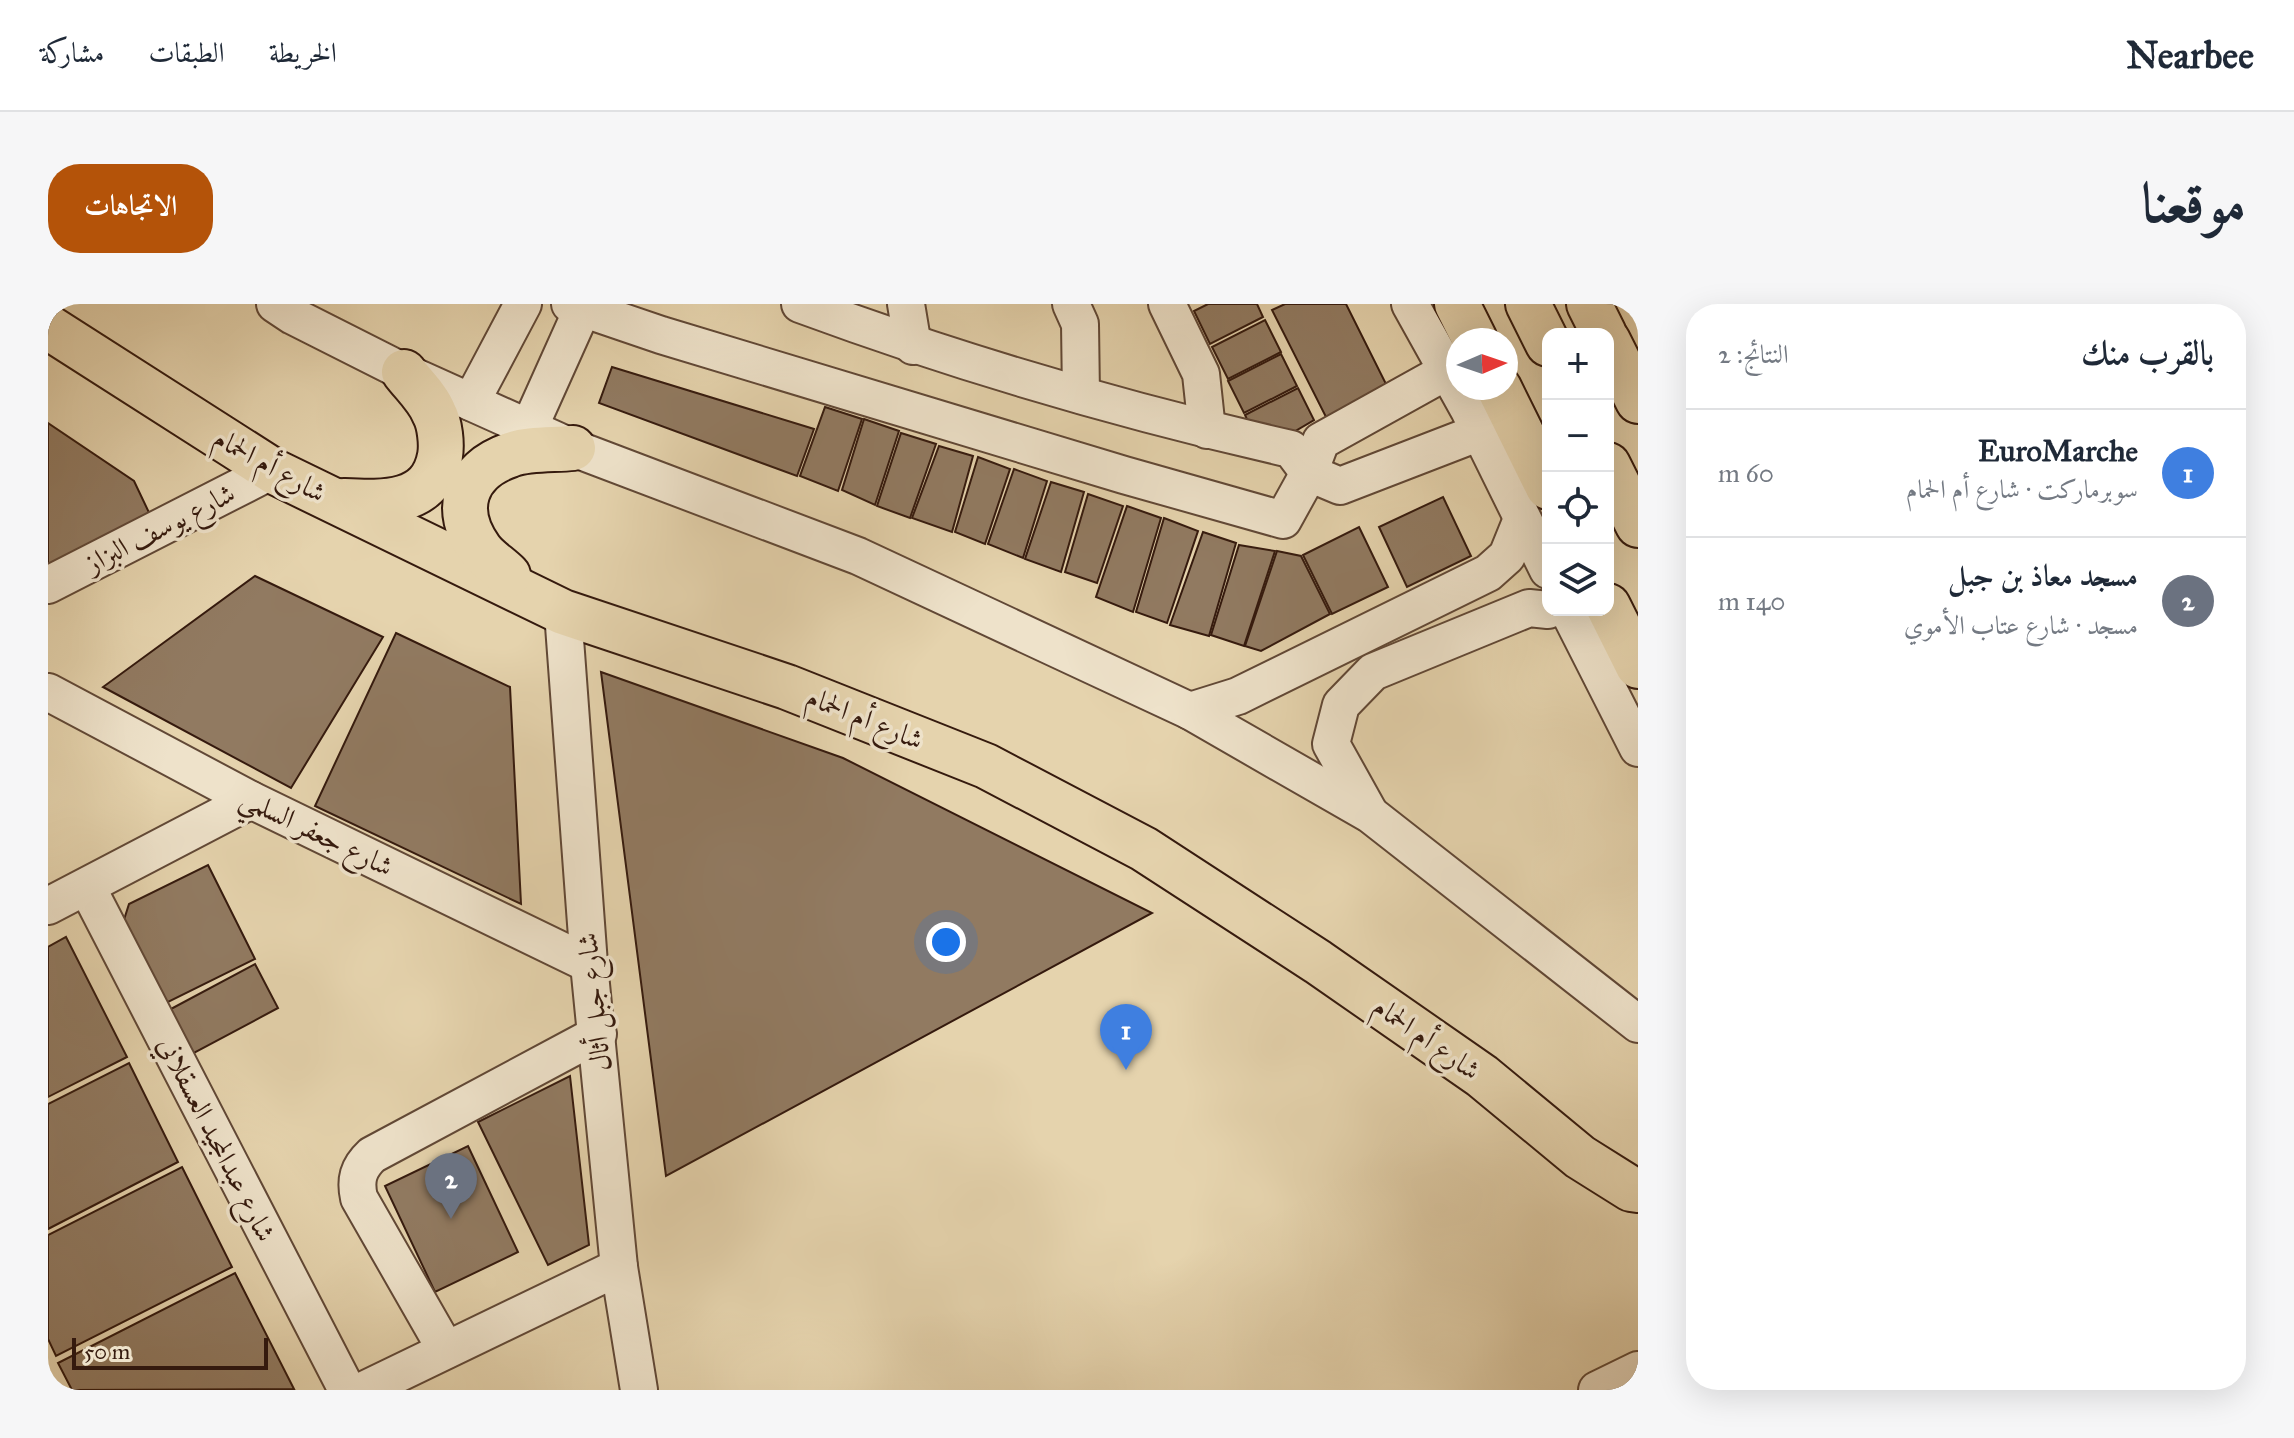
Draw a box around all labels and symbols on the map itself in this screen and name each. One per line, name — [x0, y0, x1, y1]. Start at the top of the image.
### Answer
north arrow — [1446, 328, 1518, 400]
street label: شارع أم الحمام — [204, 418, 333, 516]
street label: شارع يوسف البزاز — [77, 475, 243, 587]
street label: شارع أم الحمام — [799, 677, 929, 764]
street label: شارع جعفر السلمي — [231, 780, 399, 892]
your location — [926, 922, 966, 962]
street label: شارع جبل أثال — [567, 930, 625, 1073]
street label: شارع أم الحمام — [1362, 987, 1489, 1093]
pin: 1 — [1100, 1004, 1152, 1070]
street label: شارع عبدالمجيد العسقلاني — [145, 1031, 284, 1250]
pin: 2 — [425, 1153, 477, 1219]
scale bar — [72, 1334, 268, 1370]

